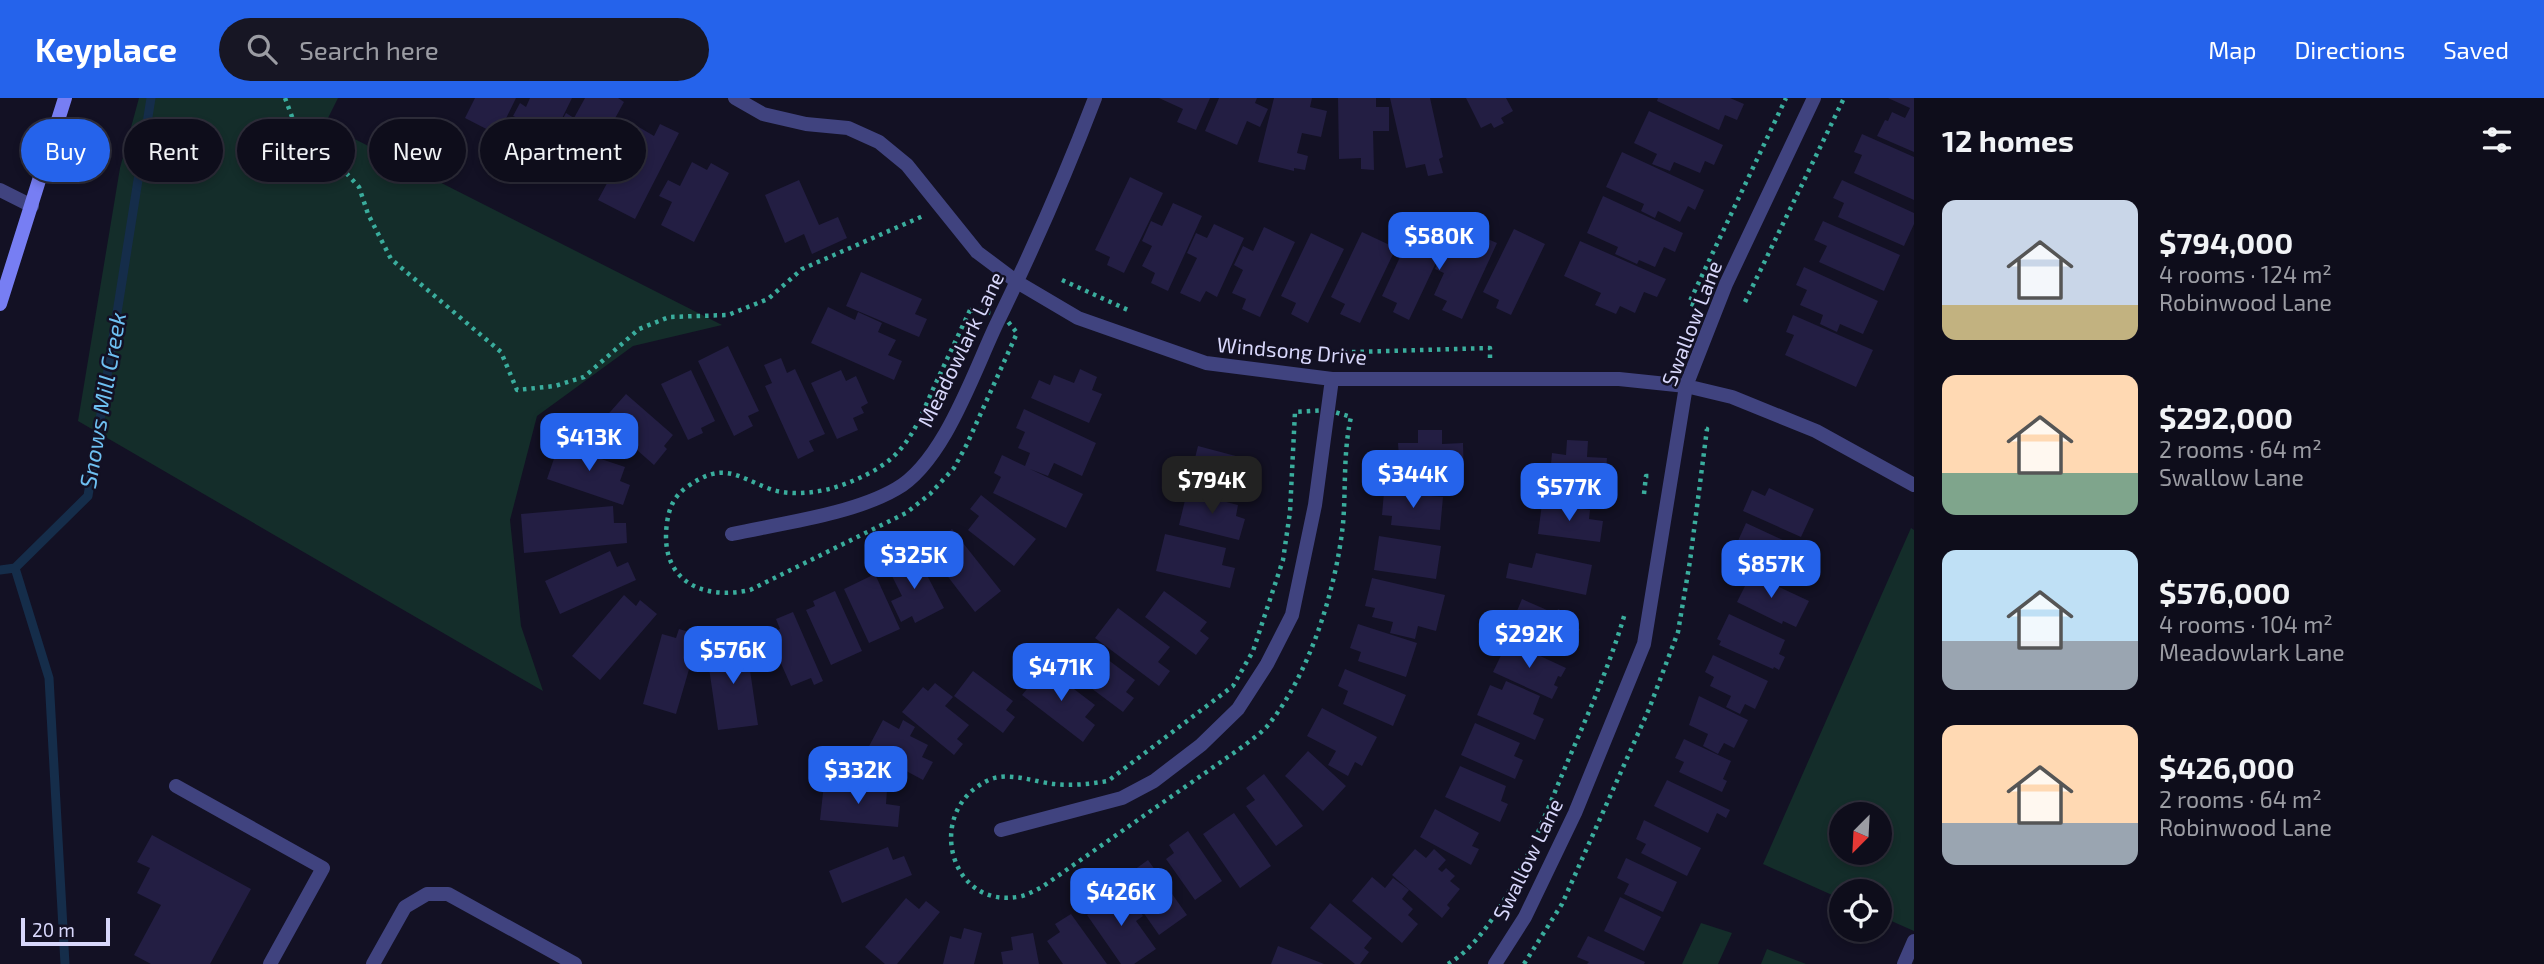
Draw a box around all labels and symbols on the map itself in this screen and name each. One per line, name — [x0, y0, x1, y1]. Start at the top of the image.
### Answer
pin: $580K — [1390, 212, 1488, 272]
street label: Swallow Lane — [1656, 257, 1726, 389]
street label: Meadowlark Lane — [912, 267, 1008, 431]
water label: Snows Mill Creek — [73, 310, 131, 490]
street label: Windsong Drive — [1216, 331, 1368, 369]
pin: $413K — [540, 414, 638, 473]
pin: $344K — [1364, 450, 1462, 510]
pin: $794K — [1163, 456, 1261, 516]
pin: $577K — [1520, 464, 1618, 523]
pin: $325K — [865, 532, 963, 591]
pin: $857K — [1722, 540, 1820, 600]
pin: $292K — [1480, 610, 1578, 670]
pin: $576K — [684, 626, 782, 686]
pin: $471K — [1012, 644, 1110, 703]
pin: $332K — [809, 746, 907, 806]
street label: Swallow Lane — [1487, 794, 1567, 924]
north arrow — [1829, 802, 1892, 864]
pin: $426K — [1072, 868, 1170, 928]
scale bar — [21, 915, 110, 947]

